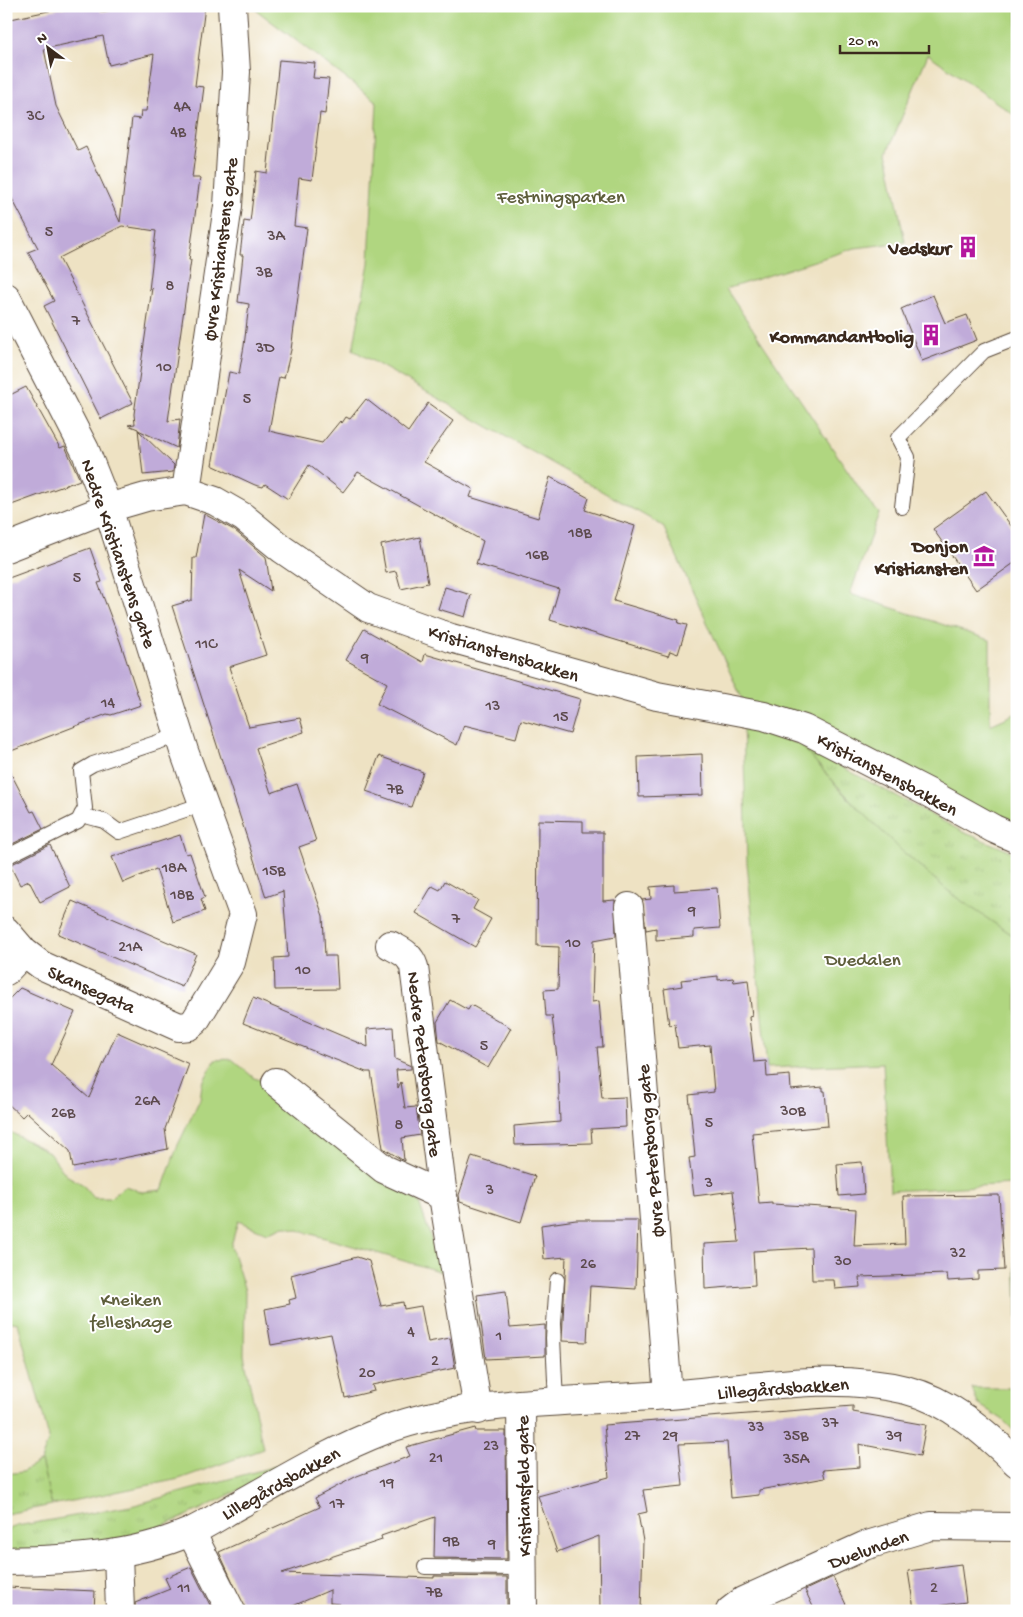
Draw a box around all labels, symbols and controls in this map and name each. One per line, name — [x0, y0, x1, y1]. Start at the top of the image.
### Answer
north arrow — [22, 22, 72, 72]
scale bar — [840, 22, 929, 54]
text: N — [34, 29, 51, 49]
text: 20 m — [848, 33, 878, 51]
house number: 4A — [173, 99, 192, 118]
house number: 3C — [26, 108, 45, 127]
house number: 4B — [170, 124, 187, 143]
street label: Øvre Kristianstens gate — [200, 156, 245, 342]
park label: Festningsparken — [496, 187, 625, 210]
house number: 5 — [45, 224, 53, 243]
house number: 3A — [266, 228, 286, 247]
building icon: Vedskur — [955, 234, 981, 260]
place label: Vedskur — [887, 239, 953, 262]
house number: 3B — [255, 264, 273, 283]
house number: 8 — [166, 278, 175, 297]
house number: 7 — [71, 313, 81, 332]
building icon: Kommandantbolig — [918, 322, 944, 348]
place label: Kommandantbolig — [769, 327, 914, 350]
house number: 3D — [255, 340, 275, 359]
house number: 10 — [155, 359, 172, 378]
house number: 5 — [243, 391, 251, 410]
street label: Nedre Kristianstens gate — [74, 457, 160, 652]
house number: 18B — [567, 525, 593, 544]
place label: Donjon Kristiansten — [874, 537, 969, 582]
museum icon: Donjon Kristiansten — [971, 543, 997, 569]
house number: 16B — [525, 547, 549, 566]
house number: 5 — [73, 570, 81, 589]
street label: Kristianstensbakken — [425, 621, 581, 689]
house number: 11C — [194, 636, 218, 655]
house number: 9 — [360, 650, 369, 669]
house number: 14 — [100, 695, 115, 714]
house number: 13 — [485, 698, 500, 717]
house number: 15 — [553, 709, 568, 728]
street label: Kristianstensbakken — [812, 729, 961, 823]
house number: 7B — [386, 781, 404, 800]
house number: 18A — [161, 860, 188, 879]
house number: 15B — [261, 863, 286, 882]
house number: 18B — [169, 887, 195, 906]
house number: 9 — [687, 903, 696, 922]
house number: 7 — [451, 911, 461, 930]
house number: 10 — [564, 935, 581, 954]
house number: 21A — [118, 939, 143, 958]
park label: Duedalen — [823, 950, 901, 973]
street label: Skansegata — [43, 962, 139, 1021]
house number: 10 — [294, 962, 311, 981]
street label: Nedre Petersborg gate — [400, 970, 445, 1159]
house number: 5 — [480, 1038, 488, 1057]
street label: Øvre Petersborg gate — [633, 1063, 671, 1238]
house number: 26A — [134, 1093, 161, 1112]
house number: 30B — [779, 1103, 807, 1122]
house number: 26B — [51, 1105, 76, 1124]
house number: 5 — [705, 1115, 713, 1134]
house number: 8 — [395, 1117, 404, 1136]
house number: 3 — [704, 1175, 713, 1194]
house number: 3 — [485, 1182, 494, 1201]
house number: 32 — [949, 1245, 966, 1264]
house number: 30 — [833, 1253, 852, 1272]
house number: 26 — [580, 1256, 597, 1275]
park label: Kneiken felleshage — [89, 1290, 172, 1335]
house number: 4 — [407, 1324, 415, 1343]
house number: 1 — [495, 1328, 502, 1347]
house number: 2 — [431, 1353, 439, 1372]
house number: 20 — [359, 1365, 375, 1384]
street label: Lillegårdsbakken — [717, 1374, 850, 1407]
street label: Kristiansfeld gate — [513, 1415, 538, 1557]
house number: 37 — [821, 1415, 839, 1434]
house number: 33 — [747, 1419, 764, 1438]
house number: 27 — [624, 1428, 641, 1447]
house number: 29 — [662, 1428, 678, 1447]
house number: 35B — [783, 1428, 809, 1447]
house number: 39 — [885, 1428, 902, 1447]
house number: 23 — [483, 1438, 499, 1457]
street label: Lillegårdsbakken — [218, 1443, 345, 1527]
house number: 21 — [429, 1450, 443, 1469]
house number: 35A — [782, 1451, 811, 1470]
house number: 19 — [379, 1475, 394, 1494]
house number: 17 — [329, 1496, 345, 1515]
street label: Duelunden — [824, 1526, 912, 1577]
house number: 9B — [442, 1533, 460, 1552]
house number: 9 — [487, 1536, 496, 1555]
house number: 11 — [177, 1580, 190, 1599]
house number: 2 — [930, 1580, 938, 1599]
house number: 7B — [425, 1584, 443, 1603]

